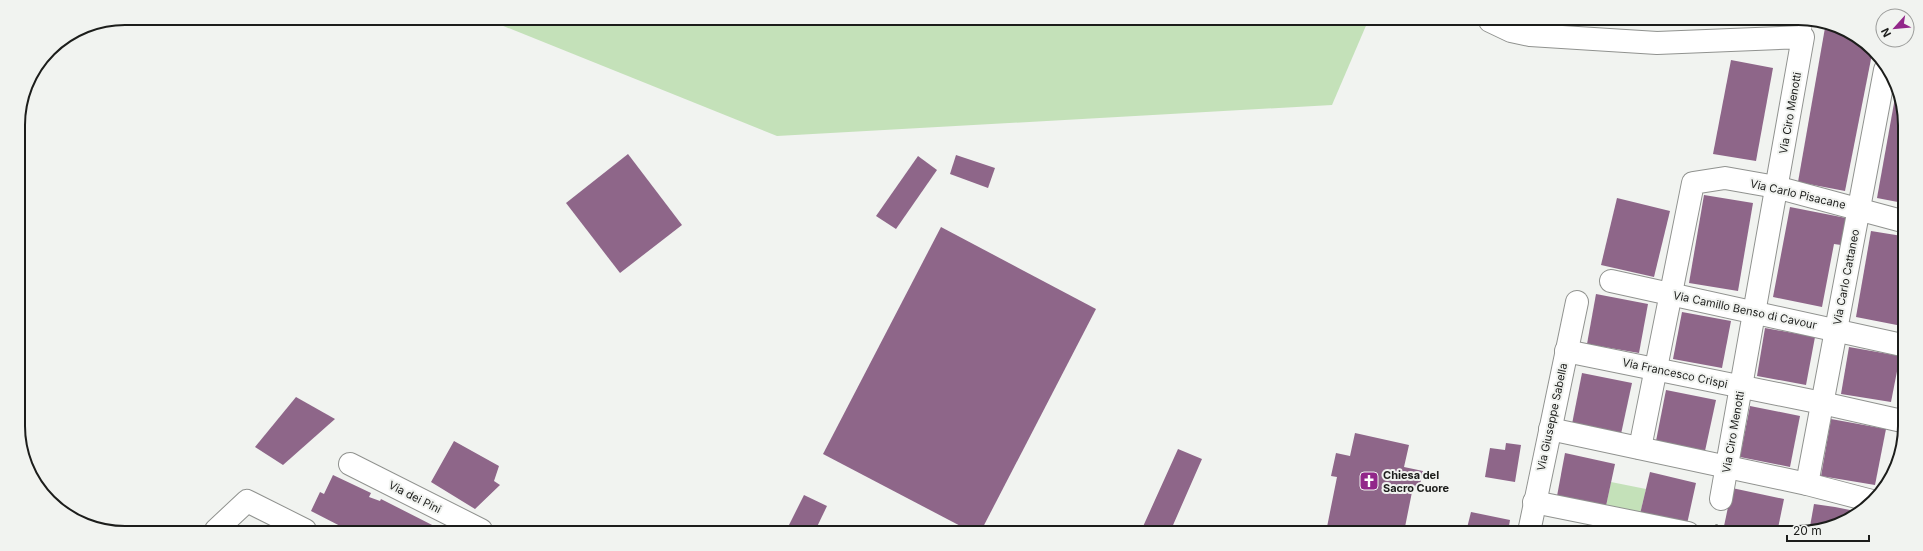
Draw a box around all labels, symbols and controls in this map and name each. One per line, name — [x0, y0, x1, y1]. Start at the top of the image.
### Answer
north arrow — [1875, 8, 1915, 48]
text: N — [1878, 26, 1894, 39]
street label: Via Ciro Menotti — [1776, 71, 1804, 155]
street label: Via Carlo Pisacane — [1749, 176, 1847, 212]
street label: Via Carlo Cattaneo — [1830, 228, 1862, 326]
street label: Via Camillo Benso di Cavour — [1672, 288, 1818, 332]
street label: Via Francesco Crispi — [1621, 355, 1729, 391]
street label: Via Giuseppe Sabella — [1534, 362, 1570, 472]
street label: Via Ciro Menotti — [1719, 390, 1747, 474]
place label: Chiesa del Sacro Cuore — [1383, 468, 1450, 495]
church icon: Chiesa del Sacro Cuore — [1358, 470, 1380, 492]
street label: Via dei Pini — [386, 478, 444, 516]
scale bar — [1787, 517, 1869, 543]
text: 20 m — [1793, 523, 1822, 538]

